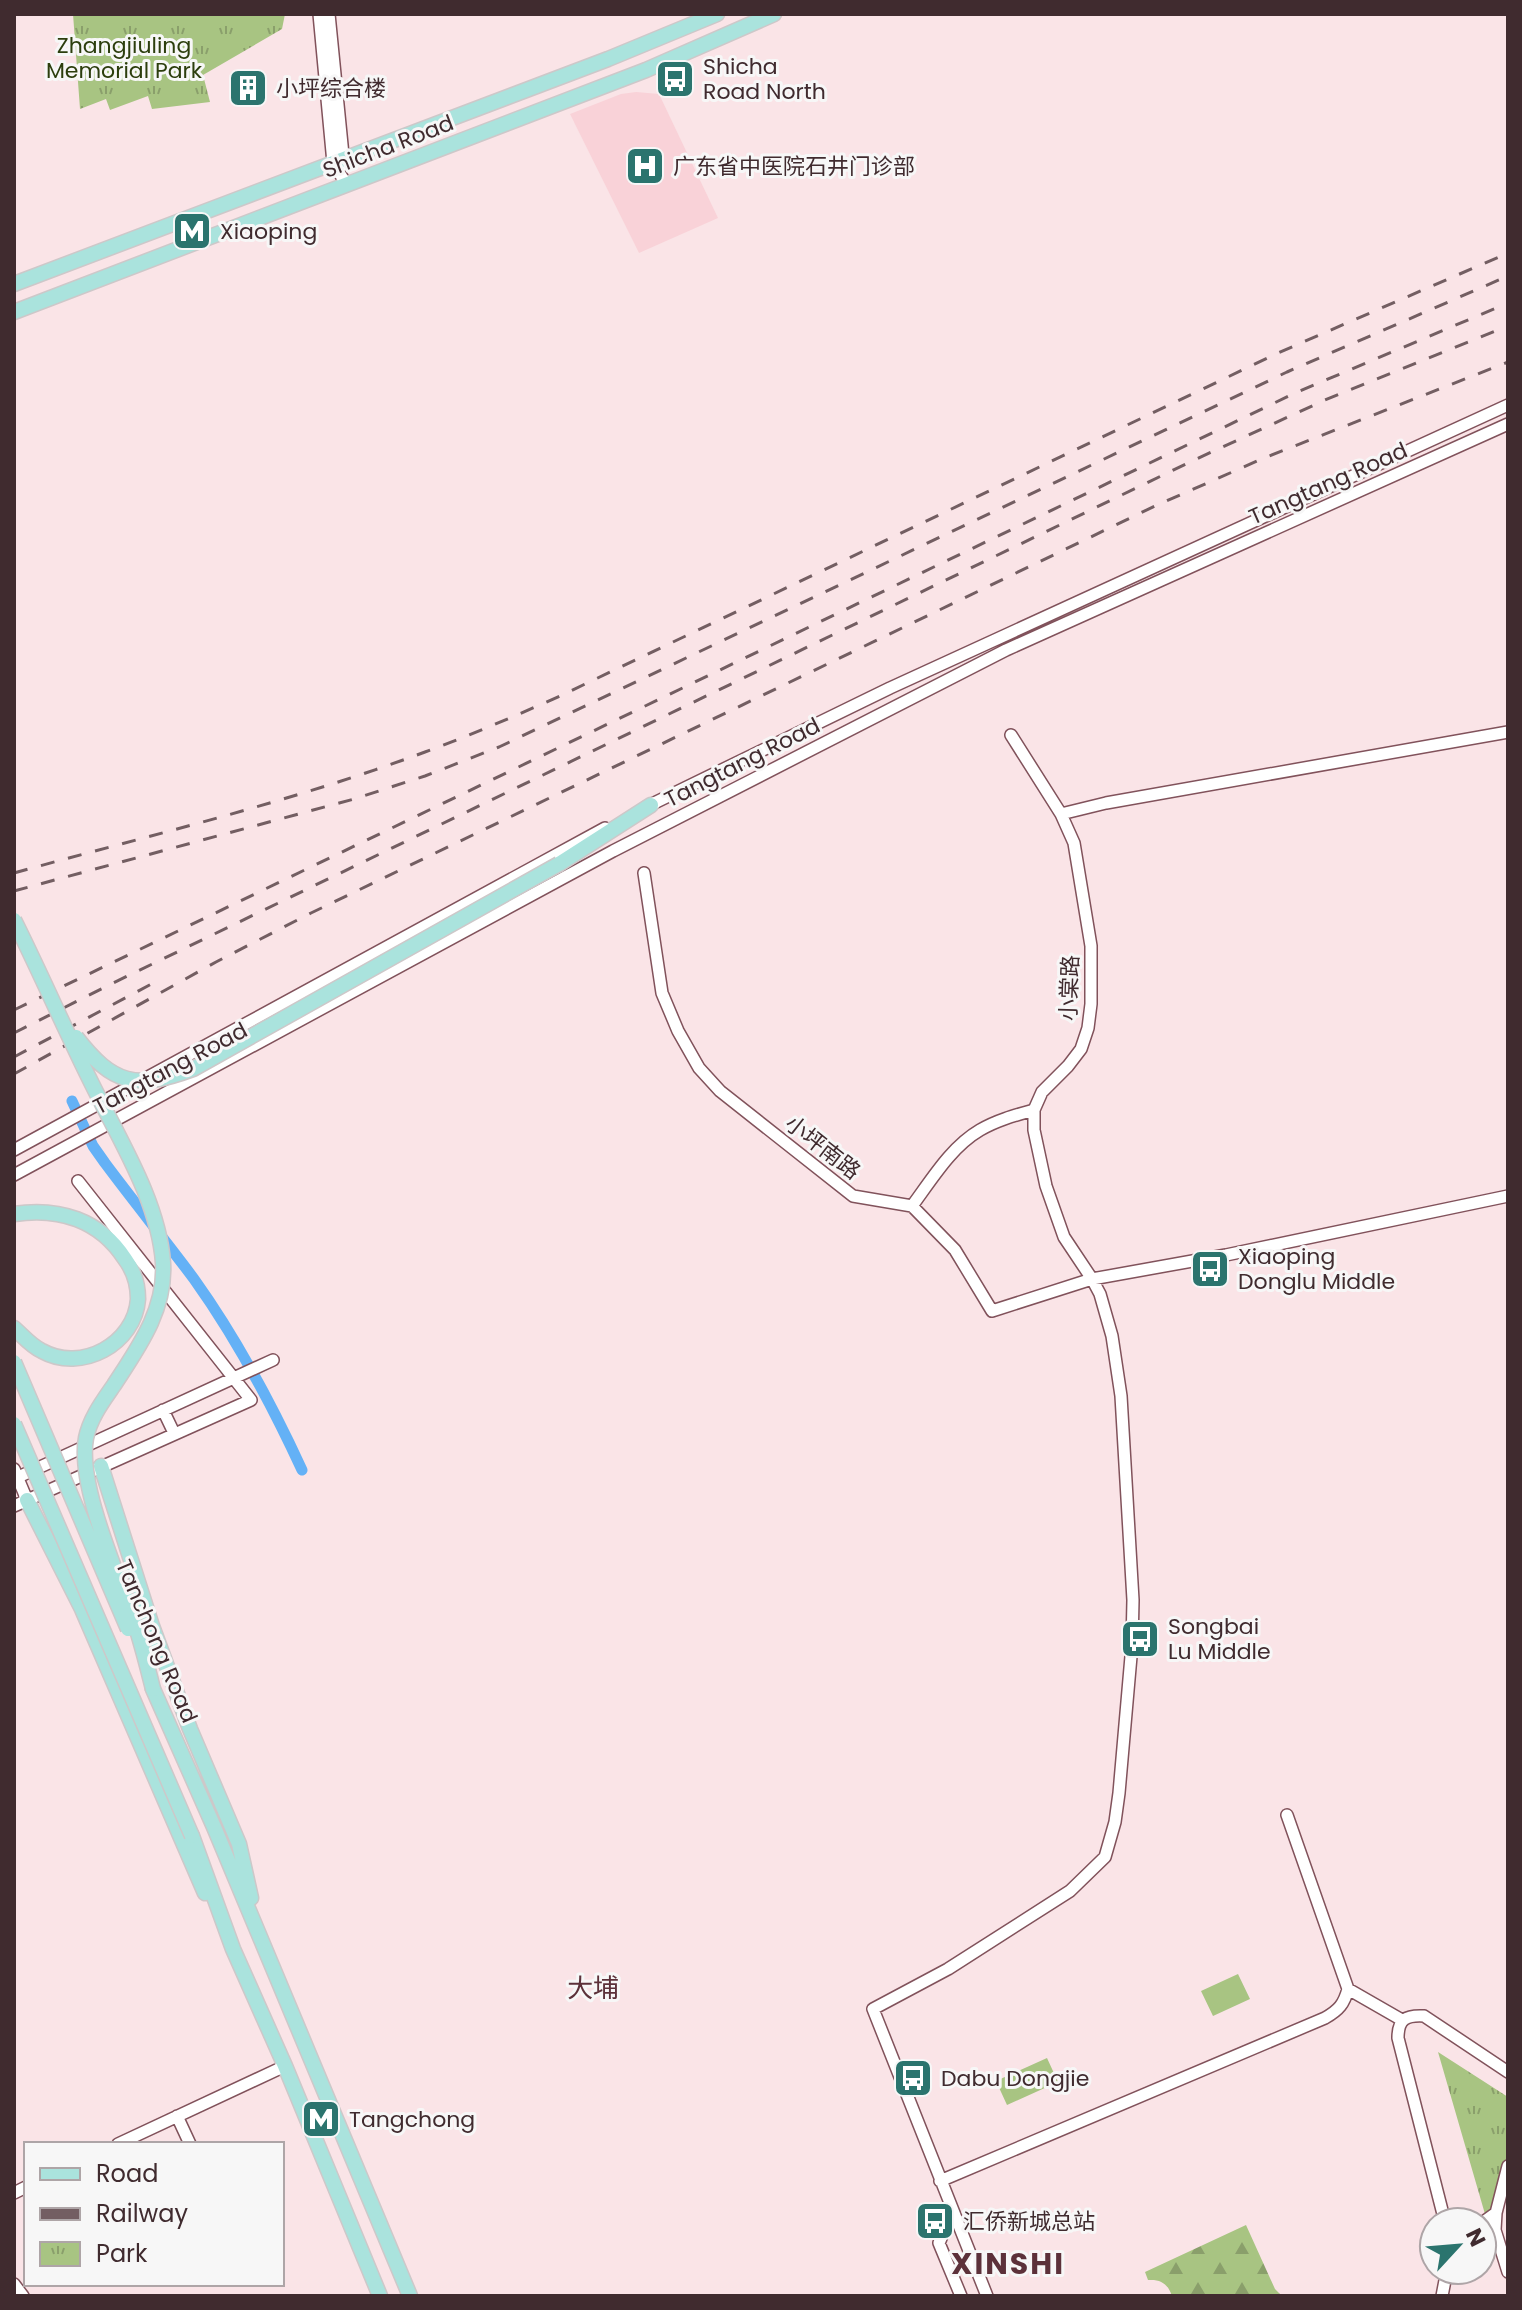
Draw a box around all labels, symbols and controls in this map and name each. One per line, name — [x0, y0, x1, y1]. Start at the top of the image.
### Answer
park label: Zhangjiuling Memorial Park — [46, 30, 203, 86]
place label: Shicha Road North — [703, 51, 826, 107]
bus stop icon: Shicha Road North — [654, 58, 696, 100]
building icon: 小坪综合楼 — [227, 67, 269, 109]
place label: 小坪综合楼 — [276, 73, 386, 104]
street label: Shicha Road — [318, 107, 458, 186]
hospital icon: 广东省中医院石井门诊部 — [624, 145, 666, 187]
place label: 广东省中医院石井门诊部 — [673, 151, 915, 182]
metro station icon: Xiaoping — [171, 210, 213, 252]
place label: Xiaoping — [220, 216, 317, 247]
street label: Tangtang Road — [1244, 435, 1412, 532]
street label: Tangtang Road — [659, 710, 825, 815]
street label: 小棠路 — [1053, 954, 1086, 1022]
street label: Tangtang Road — [88, 1015, 253, 1122]
street label: 小坪南路 — [778, 1108, 867, 1187]
place label: Xiaoping Donglu Middle — [1238, 1241, 1395, 1297]
bus stop icon: Xiaoping Donglu Middle — [1189, 1248, 1231, 1290]
street label: Tanchong Road — [108, 1555, 205, 1728]
place label: Songbai Lu Middle — [1168, 1611, 1271, 1667]
bus stop icon: Songbai Lu Middle — [1119, 1618, 1161, 1660]
district label: 大埔 — [567, 1970, 619, 2006]
bus stop icon: Dabu Dongjie — [892, 2057, 934, 2099]
place label: Dabu Dongjie — [941, 2063, 1089, 2094]
metro station icon: Tangchong — [300, 2098, 342, 2140]
place label: Tangchong — [349, 2104, 475, 2135]
legend — [24, 2142, 284, 2286]
text: Road — [96, 2157, 158, 2190]
text: Railway — [96, 2197, 189, 2230]
bus stop icon: 汇侨新城总站 — [914, 2200, 956, 2242]
place label: 汇侨新城总站 — [963, 2206, 1095, 2237]
north arrow — [1418, 2206, 1498, 2286]
text: N — [1458, 2223, 1493, 2252]
text: Park — [96, 2237, 148, 2270]
district label: XINSHI — [951, 2242, 1065, 2285]

